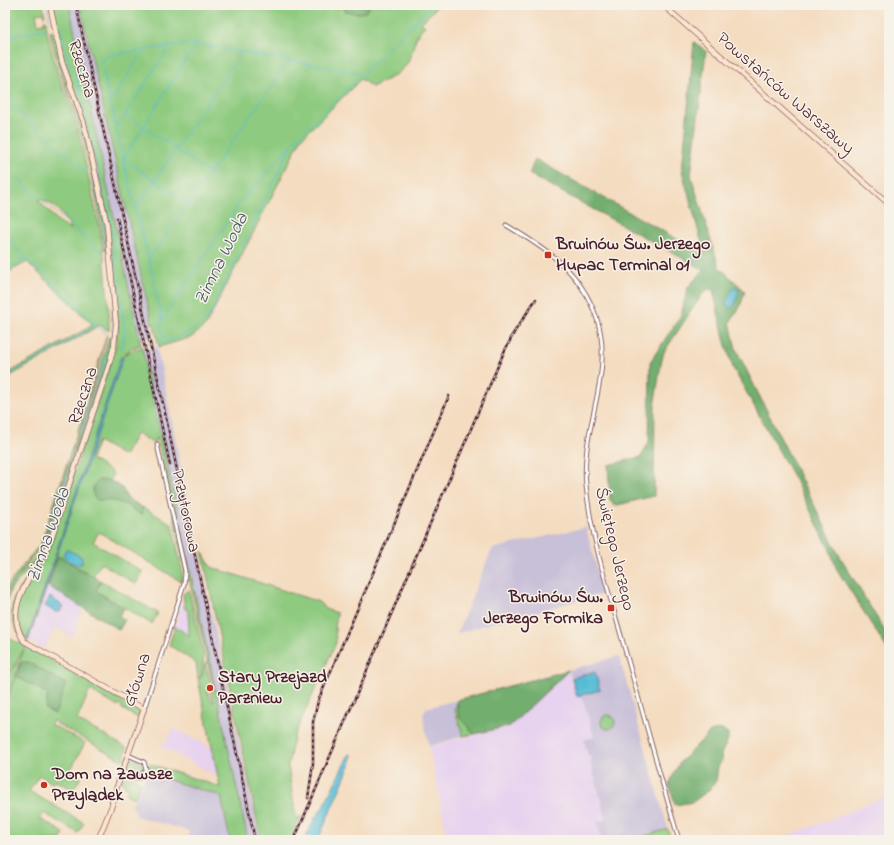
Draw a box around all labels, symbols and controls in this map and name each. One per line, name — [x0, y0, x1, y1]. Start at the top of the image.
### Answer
street label: Powstańców Warszawy — [710, 27, 860, 161]
street label: Rzeczna — [60, 37, 102, 101]
water label: Zimna Woda — [188, 208, 256, 309]
place label: Brwinów Św. Jerzego Hupac Terminal 01 — [555, 232, 710, 279]
marker: Brwinów Św. Jerzego Hupac Terminal 01 — [543, 250, 553, 260]
street label: Rzeczna — [62, 364, 106, 428]
street label: Przytorowa — [164, 467, 206, 555]
water label: Zimna Woda — [20, 483, 78, 586]
street label: Świętego Jerzego — [586, 485, 641, 614]
place label: Brwinów Św. Jerzego Formika — [483, 585, 603, 633]
marker: Brwinów Św. Jerzego Formika — [606, 603, 616, 613]
street label: Główna — [117, 650, 159, 710]
place label: Stary Przejazd Parzniew — [218, 665, 328, 712]
marker: Stary Przejazd Parzniew — [205, 683, 215, 693]
place label: Dom na Zawsze Przylądek — [51, 762, 174, 810]
marker: Dom na Zawsze Przylądek — [39, 780, 49, 790]

